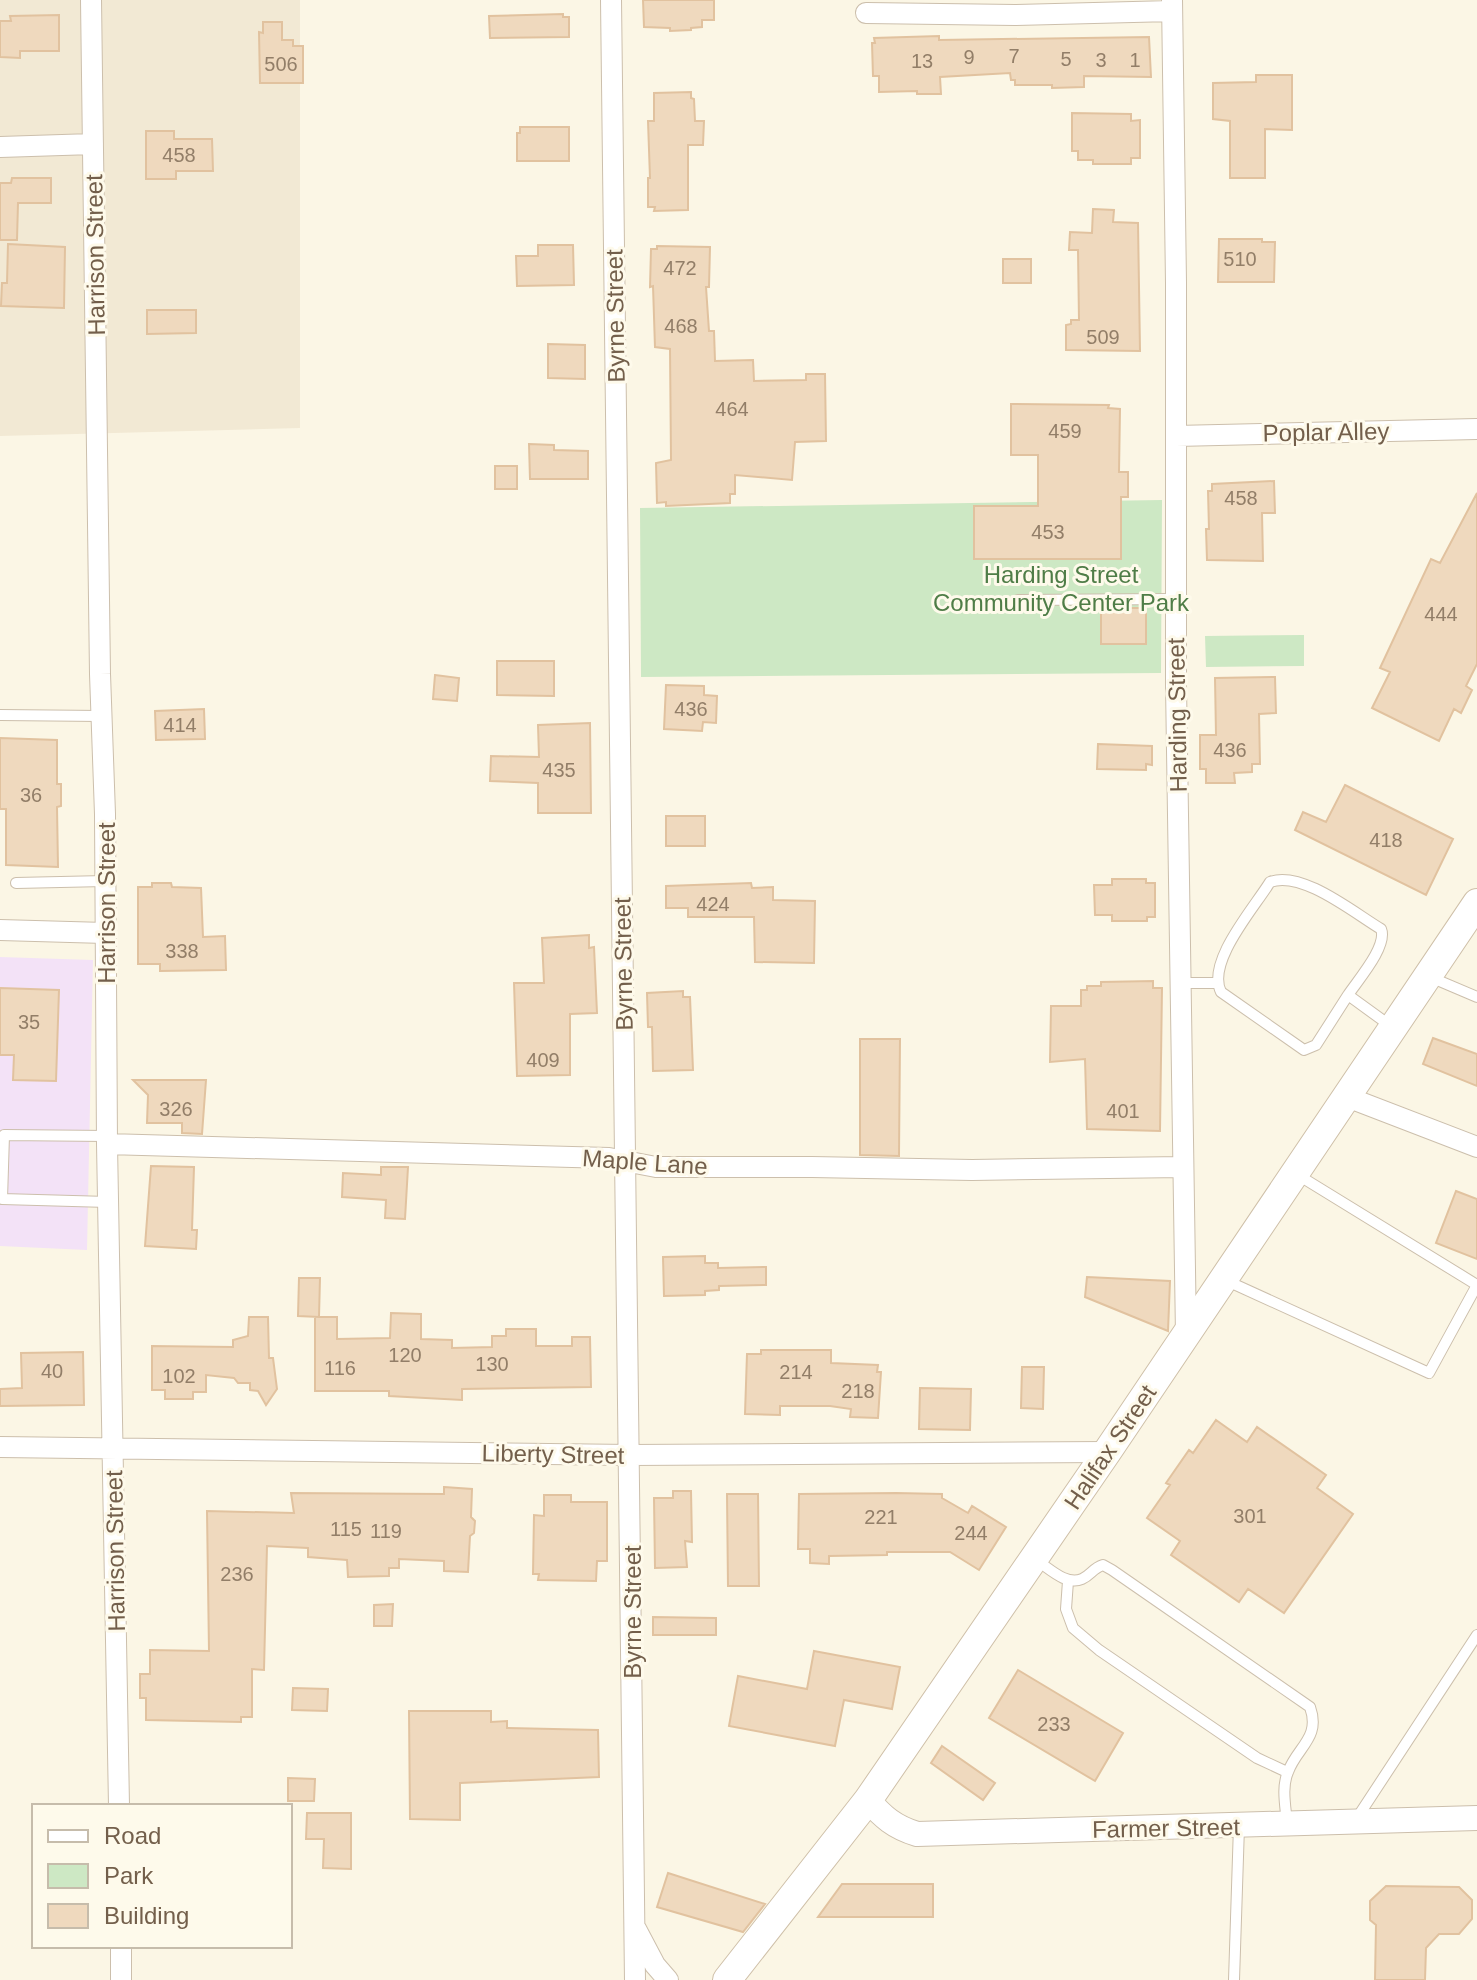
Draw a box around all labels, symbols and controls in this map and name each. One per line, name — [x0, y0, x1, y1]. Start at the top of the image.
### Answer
house number: 7 — [1008, 45, 1020, 67]
house number: 9 — [963, 46, 975, 68]
house number: 5 — [1060, 48, 1072, 70]
house number: 3 — [1095, 49, 1107, 71]
house number: 1 — [1129, 49, 1141, 71]
house number: 13 — [911, 50, 933, 72]
house number: 506 — [264, 53, 298, 75]
house number: 458 — [162, 144, 196, 166]
street label: Harrison Street — [80, 174, 110, 336]
house number: 510 — [1223, 248, 1257, 270]
street label: Byrne Street — [600, 249, 630, 383]
house number: 472 — [663, 257, 697, 279]
house number: 468 — [664, 315, 698, 337]
house number: 509 — [1086, 326, 1120, 348]
house number: 464 — [715, 398, 749, 420]
street label: Poplar Alley — [1262, 417, 1390, 447]
house number: 459 — [1048, 420, 1082, 442]
house number: 458 — [1224, 487, 1258, 509]
house number: 453 — [1031, 521, 1065, 543]
park label: Harding Street Community Center Park — [933, 561, 1190, 616]
house number: 444 — [1424, 603, 1458, 625]
street label: Harding Street — [1162, 637, 1192, 793]
house number: 436 — [674, 698, 708, 720]
house number: 414 — [163, 714, 197, 736]
house number: 436 — [1213, 739, 1247, 761]
house number: 435 — [542, 759, 576, 781]
house number: 36 — [20, 784, 42, 806]
street label: Harrison Street — [93, 822, 120, 984]
house number: 418 — [1369, 829, 1403, 851]
house number: 424 — [696, 893, 730, 915]
street label: Byrne Street — [608, 897, 638, 1031]
house number: 338 — [165, 940, 199, 962]
house number: 35 — [18, 1011, 40, 1033]
house number: 409 — [526, 1049, 560, 1071]
house number: 326 — [159, 1098, 193, 1120]
house number: 401 — [1106, 1100, 1140, 1122]
street label: Maple Lane — [581, 1144, 709, 1180]
house number: 120 — [388, 1344, 422, 1366]
house number: 130 — [475, 1353, 509, 1375]
house number: 116 — [324, 1357, 356, 1379]
house number: 40 — [41, 1360, 63, 1382]
house number: 214 — [779, 1361, 813, 1383]
house number: 102 — [162, 1365, 196, 1387]
street label: Halifax Street — [1059, 1379, 1162, 1514]
house number: 218 — [841, 1380, 875, 1402]
street label: Liberty Street — [481, 1439, 625, 1469]
street label: Harrison Street — [100, 1470, 130, 1632]
house number: 301 — [1233, 1505, 1267, 1527]
house number: 221 — [864, 1506, 898, 1528]
house number: 115 — [330, 1518, 362, 1540]
house number: 119 — [370, 1520, 402, 1542]
house number: 244 — [954, 1522, 988, 1544]
street label: Byrne Street — [619, 1545, 646, 1679]
house number: 236 — [220, 1563, 254, 1585]
house number: 233 — [1037, 1713, 1071, 1735]
legend — [32, 1804, 292, 1948]
street label: Farmer Street — [1092, 1813, 1241, 1843]
text: Road — [104, 1822, 161, 1849]
text: Park — [104, 1862, 154, 1889]
text: Building — [104, 1902, 189, 1929]

